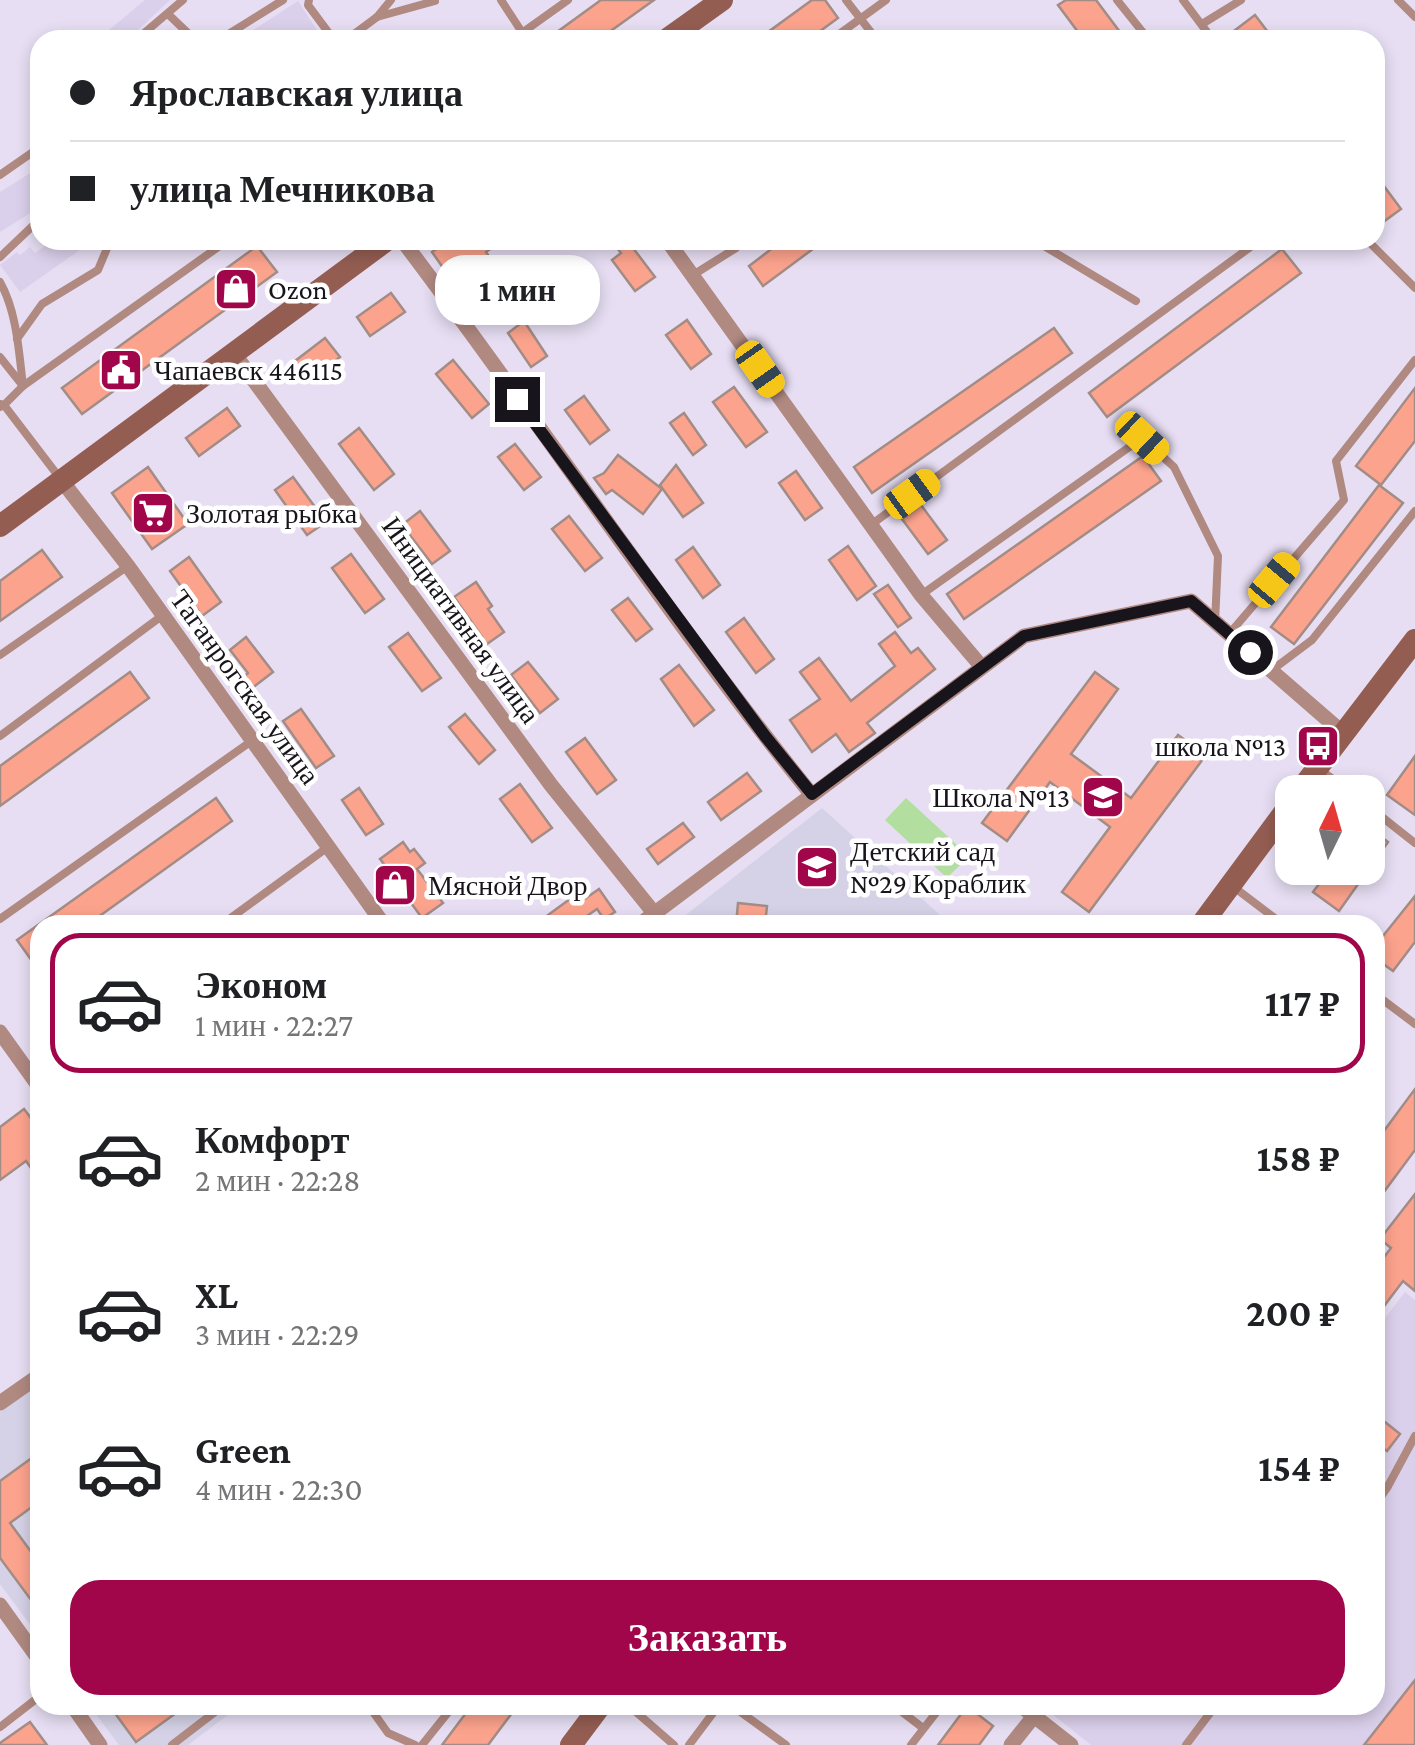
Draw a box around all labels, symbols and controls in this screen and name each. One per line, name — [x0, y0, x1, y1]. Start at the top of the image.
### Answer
text: Ярославская улица — [130, 72, 463, 114]
text: улица Мечникова — [130, 168, 435, 210]
callout: 1 мин — [434, 254, 600, 324]
shop icon: Ozon — [213, 266, 259, 312]
text: 1 мин — [479, 272, 556, 308]
place label: Ozon — [268, 274, 328, 305]
car — [731, 336, 789, 402]
public building icon: Чапаевск 446115 — [98, 347, 144, 393]
place label: Чапаевск 446115 — [154, 355, 343, 386]
route end — [495, 377, 540, 422]
car — [1110, 407, 1174, 469]
car — [879, 464, 945, 524]
supermarket icon: Золотая рыбка — [130, 490, 176, 536]
place label: Золотая рыбка — [186, 498, 358, 529]
street label: Инициативная улица — [376, 511, 546, 729]
car — [1243, 547, 1305, 613]
street label: Таганрогская улица — [164, 584, 326, 791]
route start — [1228, 630, 1273, 675]
bus stop icon: школа №13 — [1295, 723, 1341, 769]
place label: школа №13 — [1155, 731, 1286, 762]
school or university icon: Школа №13 — [1080, 774, 1126, 820]
north arrow — [1275, 775, 1385, 885]
map controls — [1275, 775, 1385, 885]
place label: Школа №13 — [932, 782, 1070, 813]
place label: Детский сад №29 Кораблик — [850, 836, 1026, 899]
school or university icon: Детский сад №29 Кораблик — [794, 844, 840, 890]
shop icon: Мясной Двор — [372, 862, 418, 908]
place label: Мясной Двор — [428, 870, 588, 901]
icon: car — [75, 958, 165, 1048]
text: Эконом — [195, 964, 327, 1006]
text: 117 ₽ — [1265, 982, 1340, 1024]
text: 1 мин · 22:27 — [195, 1007, 353, 1043]
icon: car — [75, 1113, 165, 1203]
text: Комфорт — [195, 1119, 349, 1161]
text: 158 ₽ — [1257, 1137, 1340, 1179]
text: 2 мин · 22:28 — [195, 1162, 361, 1198]
icon: car — [75, 1268, 165, 1358]
text: XL — [195, 1274, 238, 1316]
text: 200 ₽ — [1246, 1292, 1340, 1334]
text: 3 мин · 22:29 — [195, 1316, 360, 1352]
icon: car — [75, 1423, 165, 1513]
text: Green — [195, 1429, 291, 1471]
text: 154 ₽ — [1258, 1447, 1340, 1489]
text: 4 мин · 22:30 — [195, 1471, 362, 1507]
button: Заказать — [70, 1580, 1345, 1695]

